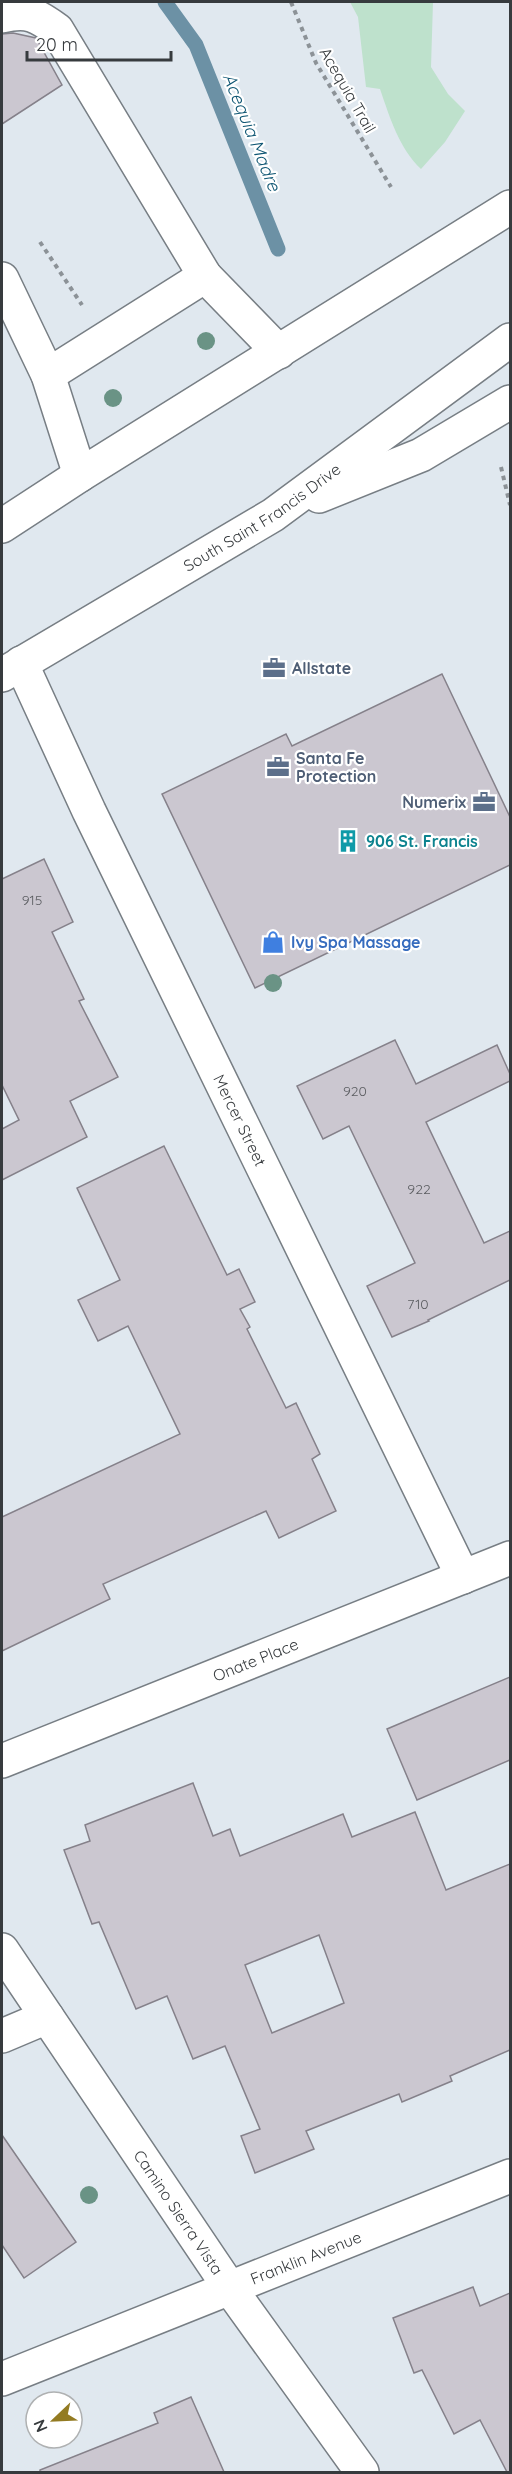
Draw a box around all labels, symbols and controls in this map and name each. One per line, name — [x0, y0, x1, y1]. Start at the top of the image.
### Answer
scale bar — [27, 24, 171, 62]
text: 20 m — [36, 33, 78, 56]
street label: Acequia Trail — [315, 44, 381, 136]
water label: Acequia Madre — [218, 70, 286, 195]
street label: South Saint Francis Drive — [180, 459, 344, 576]
office icon: Allstate — [261, 655, 287, 681]
place label: Allstate — [292, 658, 351, 678]
place label: Santa Fe Protection — [296, 748, 376, 786]
office icon: Santa Fe Protection — [265, 754, 291, 780]
office icon: Numerix — [471, 789, 497, 815]
place label: Numerix — [402, 792, 466, 812]
building icon: 906 St. Francis — [335, 828, 361, 854]
place label: 906 St. Francis — [366, 831, 478, 851]
house number: 915 — [22, 891, 42, 909]
shop icon: Ivy Spa Massage — [260, 929, 286, 955]
place label: Ivy Spa Massage — [291, 932, 420, 952]
street label: Mercer Street — [209, 1071, 271, 1169]
house number: 920 — [343, 1082, 367, 1100]
house number: 922 — [407, 1180, 431, 1198]
house number: 710 — [407, 1295, 429, 1313]
street label: Onate Place — [210, 1634, 301, 1686]
street label: Camino Sierra Vista — [129, 2146, 228, 2278]
street label: Franklin Avenue — [247, 2227, 364, 2289]
north arrow — [24, 2390, 84, 2450]
text: N — [29, 2417, 52, 2435]

